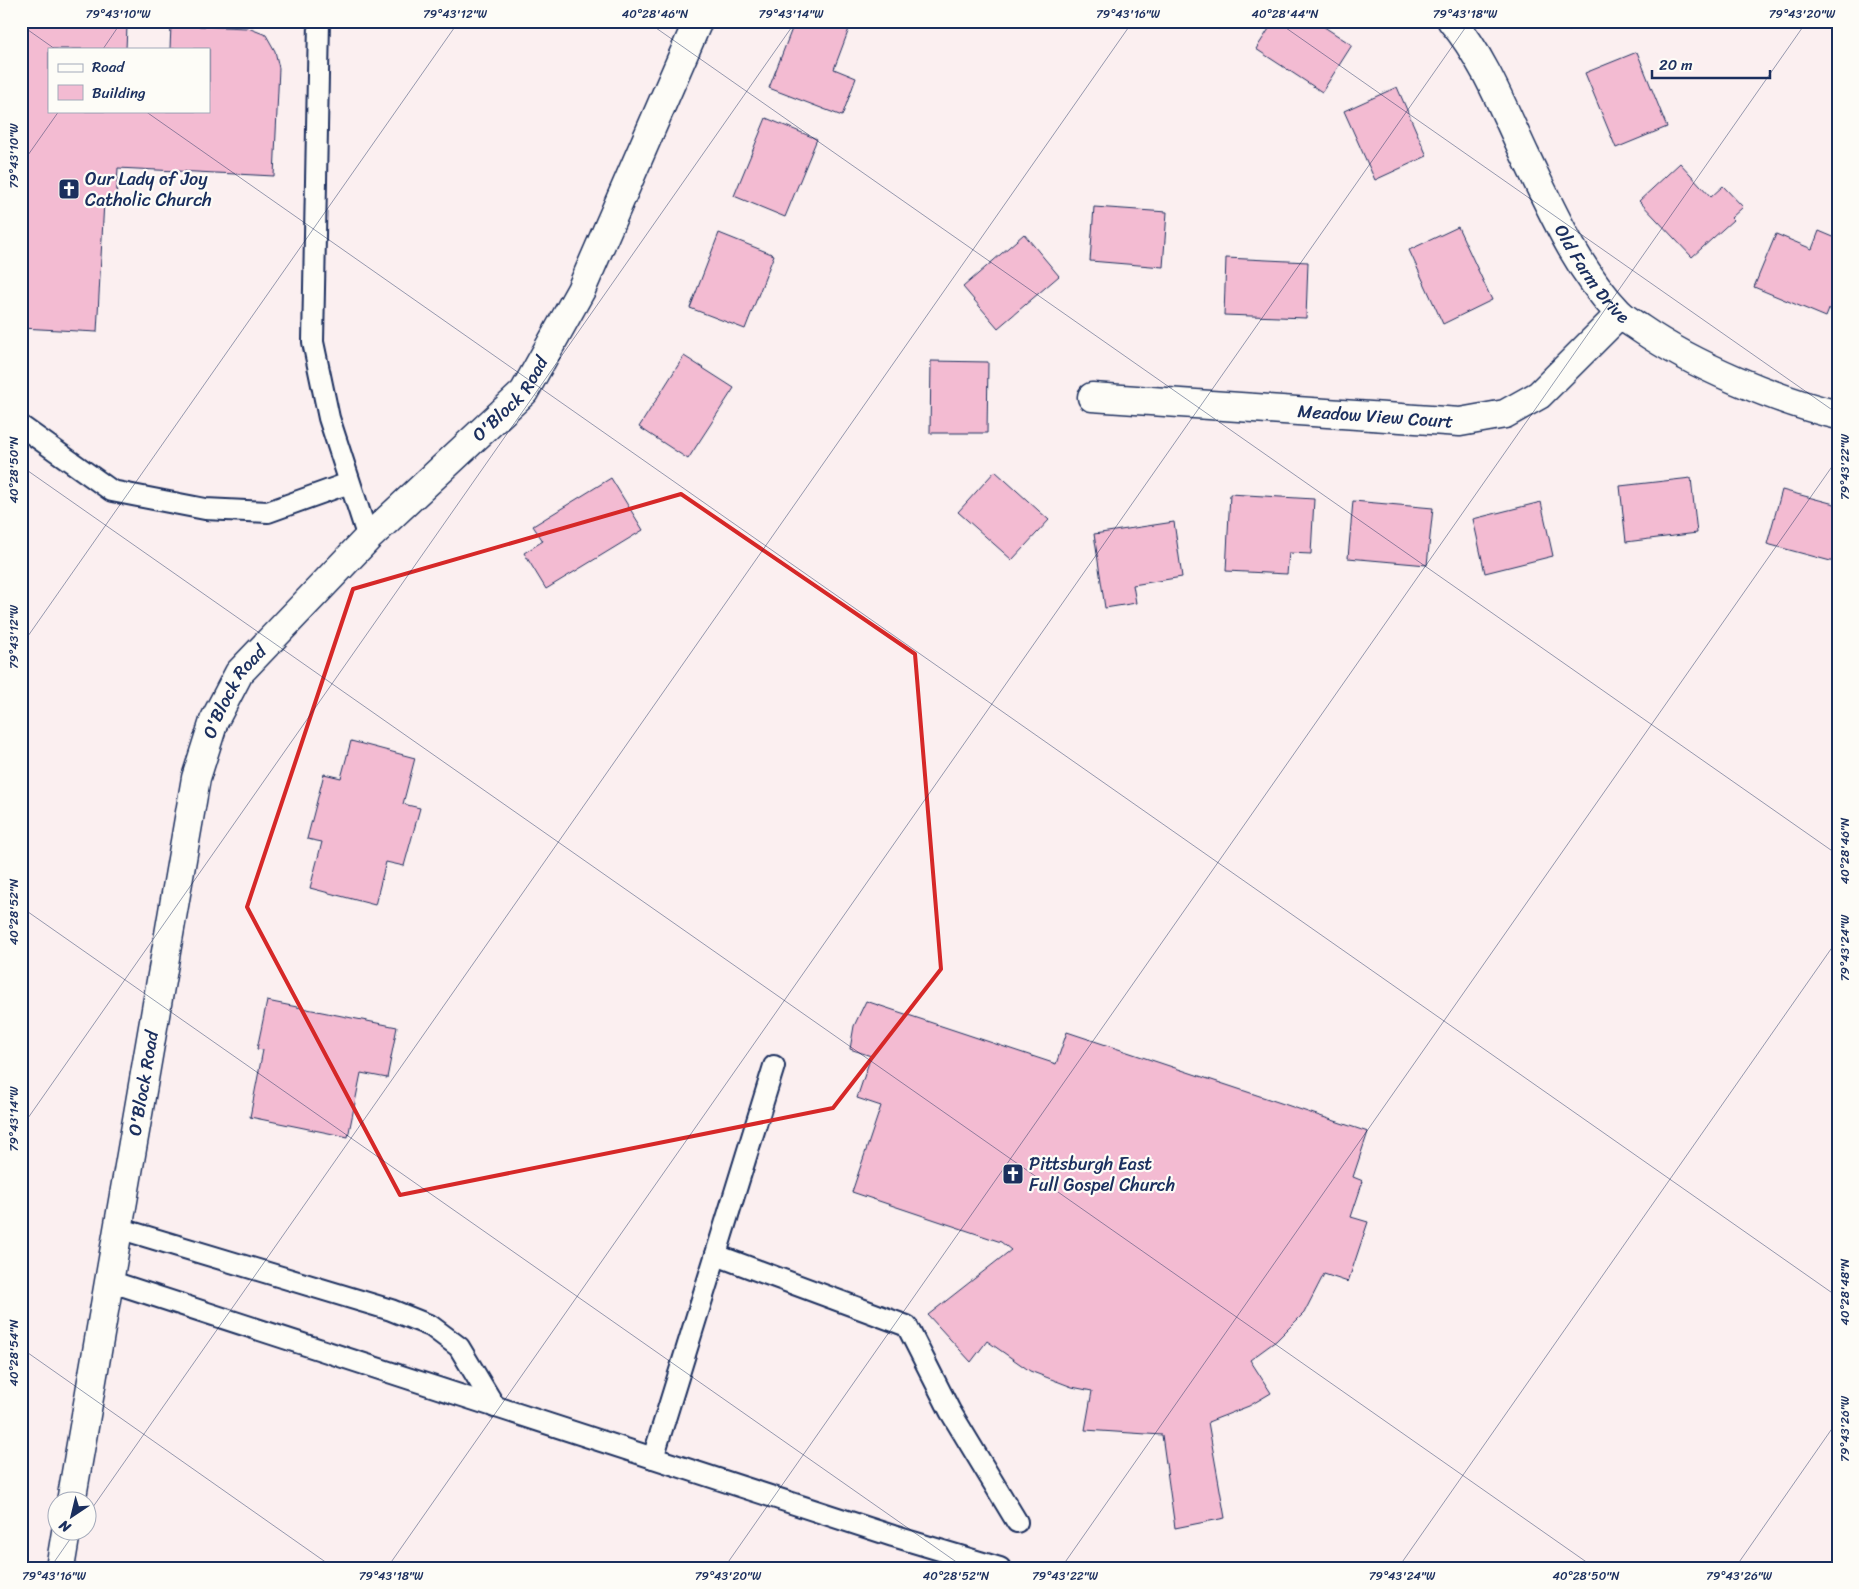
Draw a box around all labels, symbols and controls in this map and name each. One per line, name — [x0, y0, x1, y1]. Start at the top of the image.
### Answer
text: 79°43'10"W — [86, 3, 151, 25]
text: 79°43'12"W — [423, 3, 488, 25]
text: 40°28'46"N — [622, 3, 689, 25]
text: 79°43'14"W — [759, 3, 824, 25]
text: 79°43'16"W — [1096, 3, 1161, 25]
text: 40°28'44"N — [1251, 3, 1319, 25]
text: 79°43'18"W — [1433, 3, 1498, 25]
text: 79°43'20"W — [1769, 3, 1836, 25]
legend — [48, 48, 210, 112]
scale bar — [1652, 48, 1769, 80]
text: 20 m — [1659, 52, 1693, 78]
text: Road — [92, 54, 125, 80]
text: Building — [92, 80, 146, 106]
text: 79°43'10"W — [3, 123, 25, 188]
place label: Our Lady of Joy Catholic Church — [85, 163, 212, 216]
church icon: Our Lady of Joy Catholic Church — [57, 177, 81, 201]
street label: Old Farm Drive — [1545, 218, 1637, 332]
street label: O'Block Road — [464, 349, 558, 449]
street label: Meadow View Court — [1297, 395, 1454, 437]
text: 79°43'22"W — [1834, 433, 1856, 500]
text: 40°28'50"N — [3, 436, 25, 504]
text: 79°43'12"W — [3, 604, 25, 669]
street label: O'Block Road — [193, 636, 275, 742]
text: 40°28'46"N — [1834, 817, 1856, 884]
text: 40°28'52"N — [3, 878, 25, 945]
text: 79°43'24"W — [1834, 914, 1856, 981]
street label: O'Block Road — [119, 1027, 168, 1138]
text: 79°43'14"W — [3, 1086, 25, 1151]
place label: Pittsburgh East Full Gospel Church — [1029, 1148, 1175, 1201]
church icon: Pittsburgh East Full Gospel Church — [1001, 1162, 1025, 1186]
text: 40°28'48"N — [1834, 1258, 1856, 1325]
text: 40°28'54"N — [3, 1319, 25, 1386]
text: 79°43'26"W — [1834, 1395, 1856, 1462]
north arrow — [48, 1492, 98, 1542]
text: N — [53, 1513, 77, 1540]
text: 79°43'16"W — [22, 1565, 87, 1587]
text: 79°43'18"W — [359, 1565, 424, 1587]
text: 79°43'20"W — [695, 1565, 762, 1587]
text: 40°28'52"N — [923, 1565, 990, 1587]
text: 79°43'22"W — [1032, 1565, 1099, 1587]
text: 79°43'24"W — [1369, 1565, 1436, 1587]
text: 40°28'50"N — [1552, 1565, 1620, 1587]
text: 79°43'26"W — [1706, 1565, 1773, 1587]

